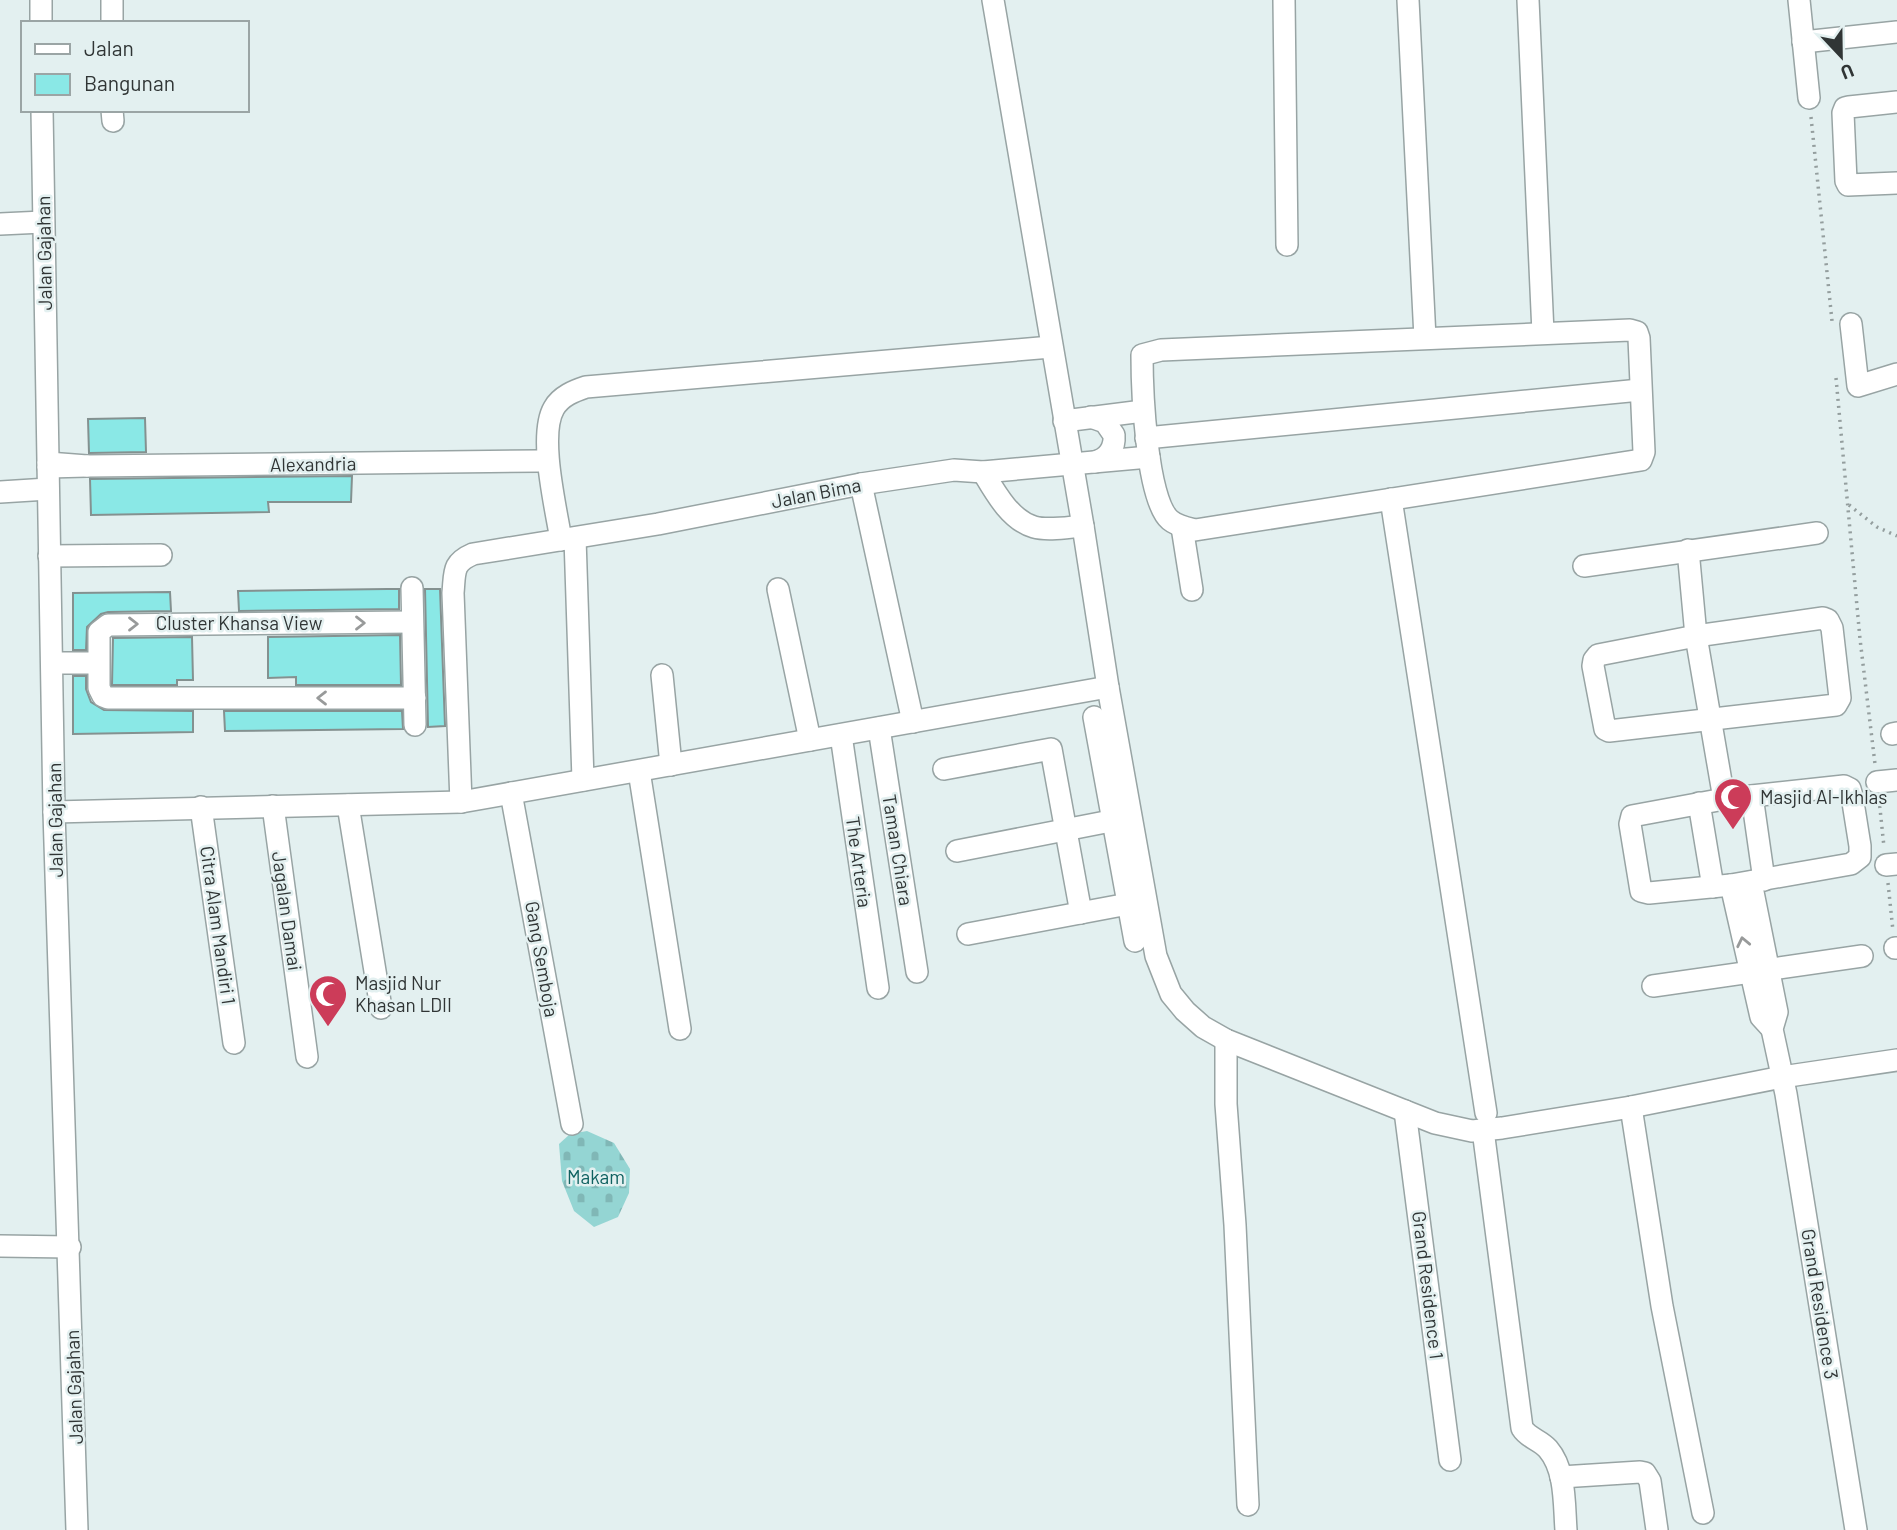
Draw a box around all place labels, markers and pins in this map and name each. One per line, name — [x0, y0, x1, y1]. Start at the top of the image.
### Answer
mosque icon: Masjid Al-Ikhlas — [1712, 776, 1754, 831]
place label: Masjid Al-Ikhlas — [1760, 785, 1887, 808]
place label: Masjid Nur Khasan LDII — [355, 971, 452, 1016]
mosque icon: Masjid Nur Khasan LDII — [307, 973, 349, 1028]

